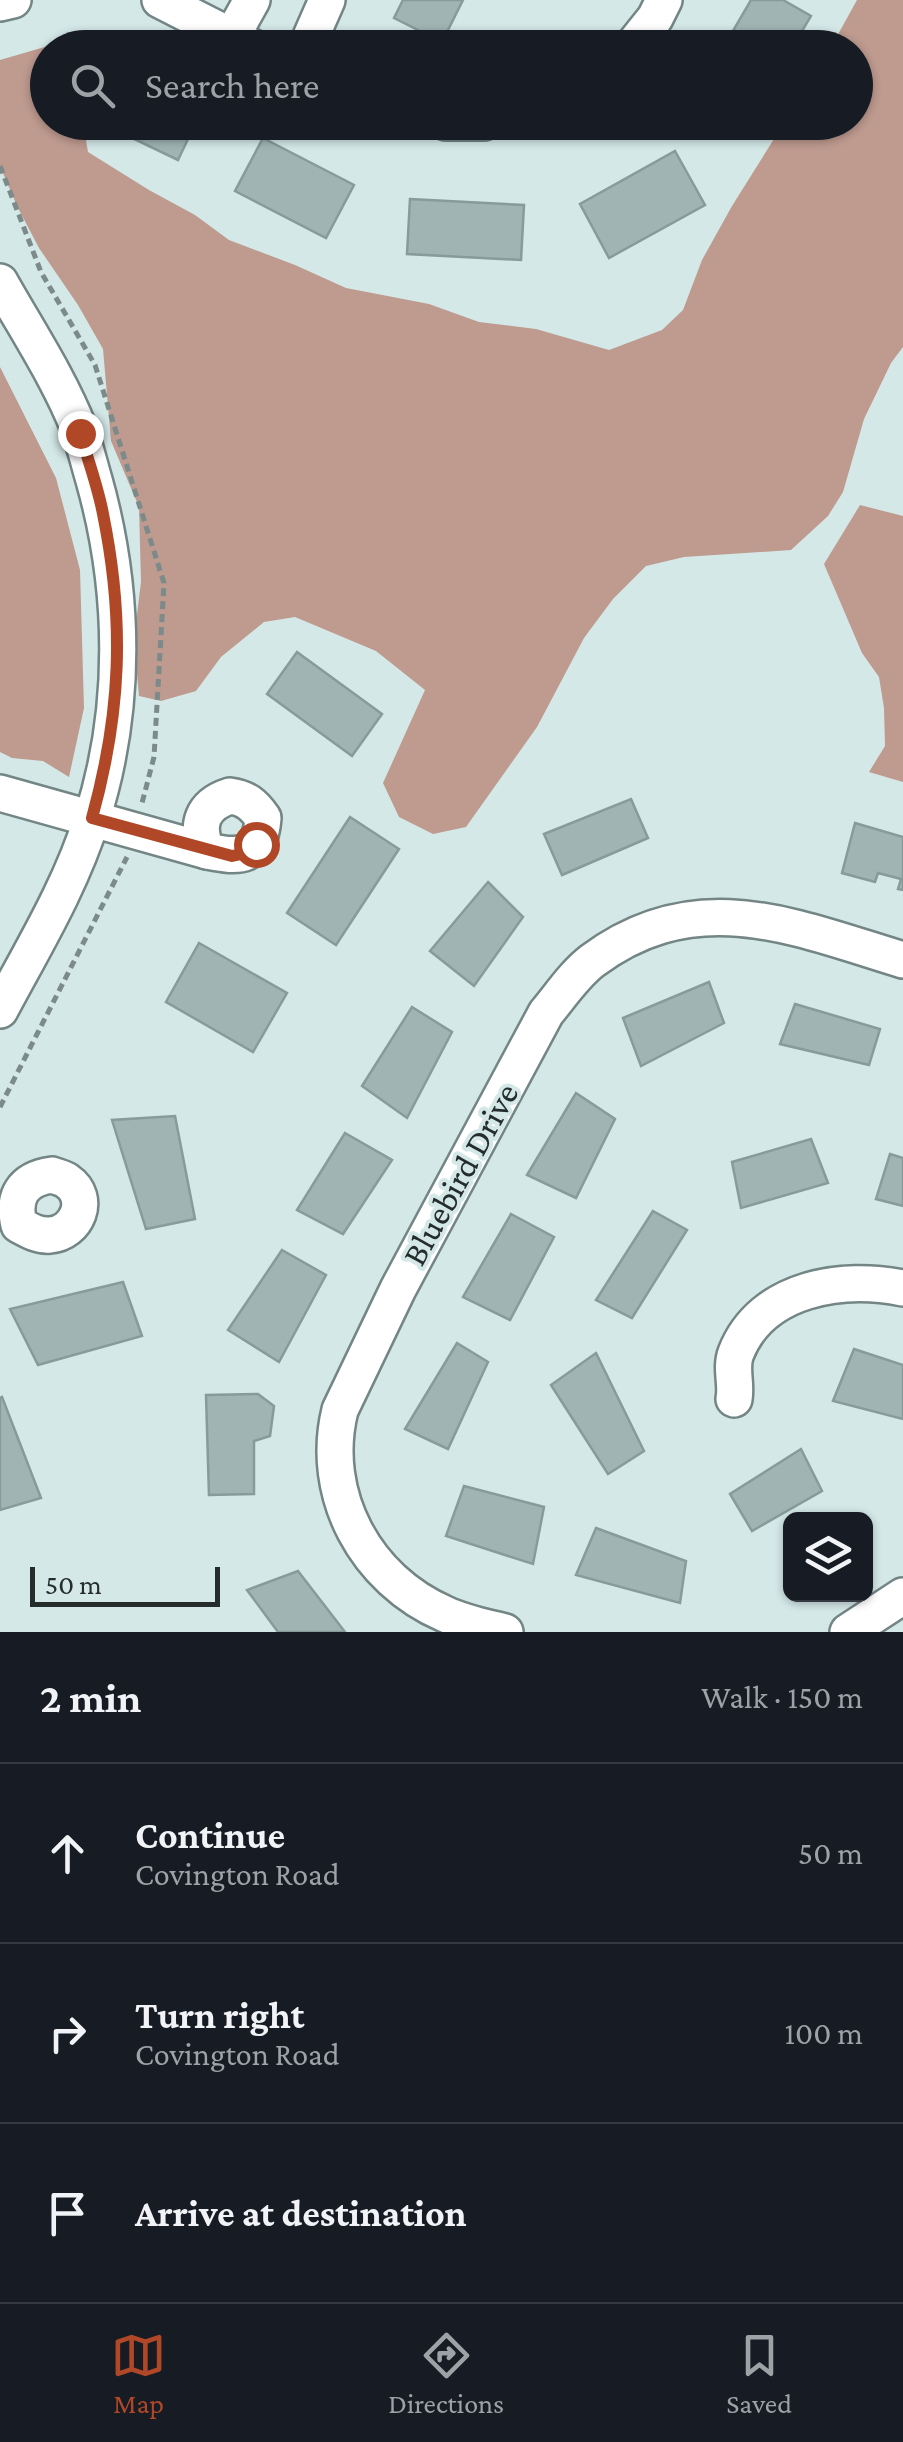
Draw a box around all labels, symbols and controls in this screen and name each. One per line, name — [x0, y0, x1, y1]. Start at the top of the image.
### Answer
search box — [30, 30, 873, 140]
icon: search — [65, 58, 120, 113]
text: Search here — [145, 64, 319, 106]
route end — [58, 411, 104, 457]
route start — [234, 822, 280, 868]
street label: Bluebird Drive — [394, 1076, 526, 1272]
map controls — [783, 1512, 873, 1602]
button: layers — [783, 1512, 873, 1602]
scale bar — [30, 1562, 220, 1606]
text: 50 m — [45, 1569, 102, 1600]
text: 2 min — [40, 1674, 141, 1721]
text: Walk · 150 m — [701, 1679, 863, 1715]
text: Continue — [135, 1814, 285, 1856]
icon: ahead — [40, 1826, 95, 1881]
text: 50 m — [798, 1835, 863, 1871]
text: Covington Road — [135, 1856, 340, 1892]
text: Turn right — [135, 1994, 304, 2036]
icon: right — [40, 2006, 95, 2061]
text: 100 m — [784, 2015, 863, 2051]
text: Covington Road — [135, 2036, 340, 2072]
icon: arrive — [40, 2186, 95, 2241]
text: Arrive at destination — [135, 2192, 467, 2234]
tab: Map — [111, 2328, 166, 2419]
tab: Directions — [388, 2328, 504, 2419]
tab: Saved — [726, 2328, 792, 2419]

